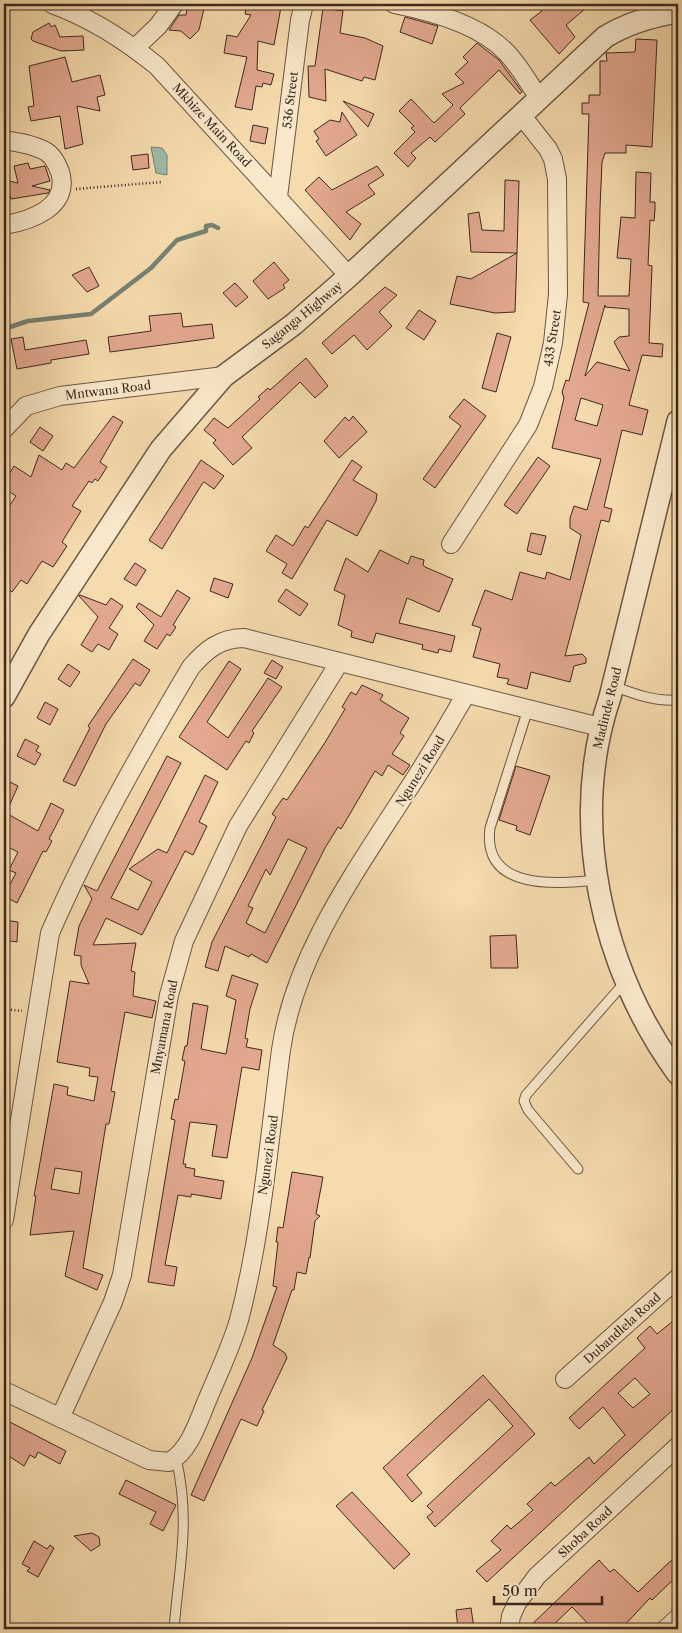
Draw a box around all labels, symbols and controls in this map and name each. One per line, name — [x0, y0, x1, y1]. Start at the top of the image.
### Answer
street label: 536 Street — [279, 70, 301, 129]
street label: Mkhize Main Road — [169, 80, 255, 170]
street label: Saganga Highway — [259, 278, 345, 352]
street label: 433 Street — [540, 308, 564, 367]
street label: Mntwana Road — [64, 377, 152, 403]
street label: Madinde Road — [590, 665, 625, 750]
street label: Ngunezi Road — [392, 732, 448, 809]
street label: Mnyamana Road — [147, 978, 181, 1076]
street label: Ngunezi Road — [255, 1114, 281, 1196]
street label: Dubandlela Road — [580, 1289, 664, 1367]
street label: Shoba Road — [555, 1503, 616, 1561]
scale bar — [494, 1573, 602, 1605]
text: 50 m — [502, 1581, 538, 1600]

